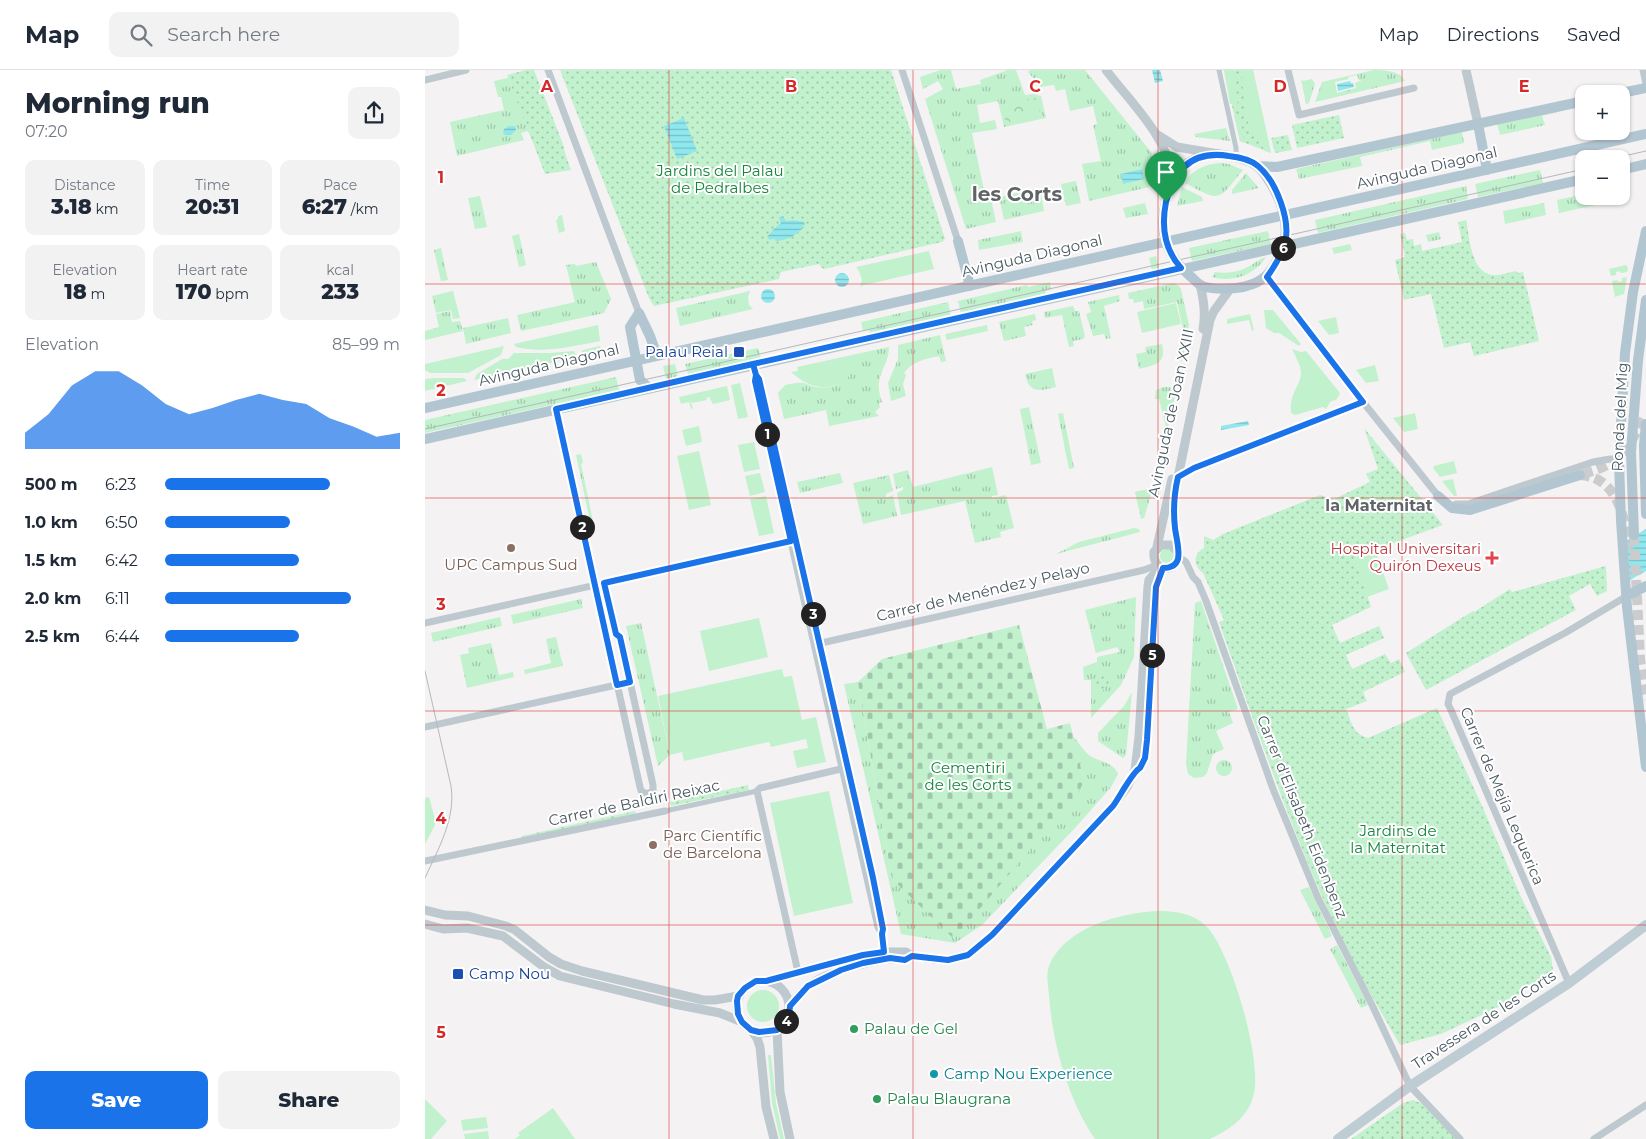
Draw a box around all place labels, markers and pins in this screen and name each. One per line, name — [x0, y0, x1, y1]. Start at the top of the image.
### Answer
pin — [1145, 151, 1187, 202]
pin: 6 — [1271, 236, 1295, 260]
place label: Palau Reial — [645, 342, 728, 361]
marker: Palau Reial — [732, 345, 746, 359]
pin: 1 — [755, 422, 779, 446]
pin: 2 — [569, 514, 595, 540]
place label: Hospital Universitari Quirón Dexeus — [1331, 539, 1481, 575]
marker: UPC Campus Sud — [505, 542, 517, 554]
marker: Hospital Universitari Quirón Dexeus — [1485, 551, 1499, 565]
place label: UPC Campus Sud — [444, 555, 578, 574]
pin: 3 — [801, 602, 825, 626]
pin: 5 — [1139, 642, 1165, 668]
place label: Parc Científic de Barcelona — [663, 826, 762, 862]
marker: Parc Científic de Barcelona — [647, 839, 659, 851]
place label: Camp Nou — [469, 964, 550, 983]
marker: Camp Nou — [451, 967, 465, 981]
pin: 4 — [773, 1008, 799, 1034]
place label: Palau de Gel — [864, 1019, 958, 1038]
marker: Palau de Gel — [848, 1023, 860, 1035]
place label: Camp Nou Experience — [944, 1064, 1113, 1083]
marker: Camp Nou Experience — [928, 1068, 940, 1080]
place label: Palau Blaugrana — [887, 1089, 1011, 1108]
marker: Palau Blaugrana — [871, 1093, 883, 1105]

